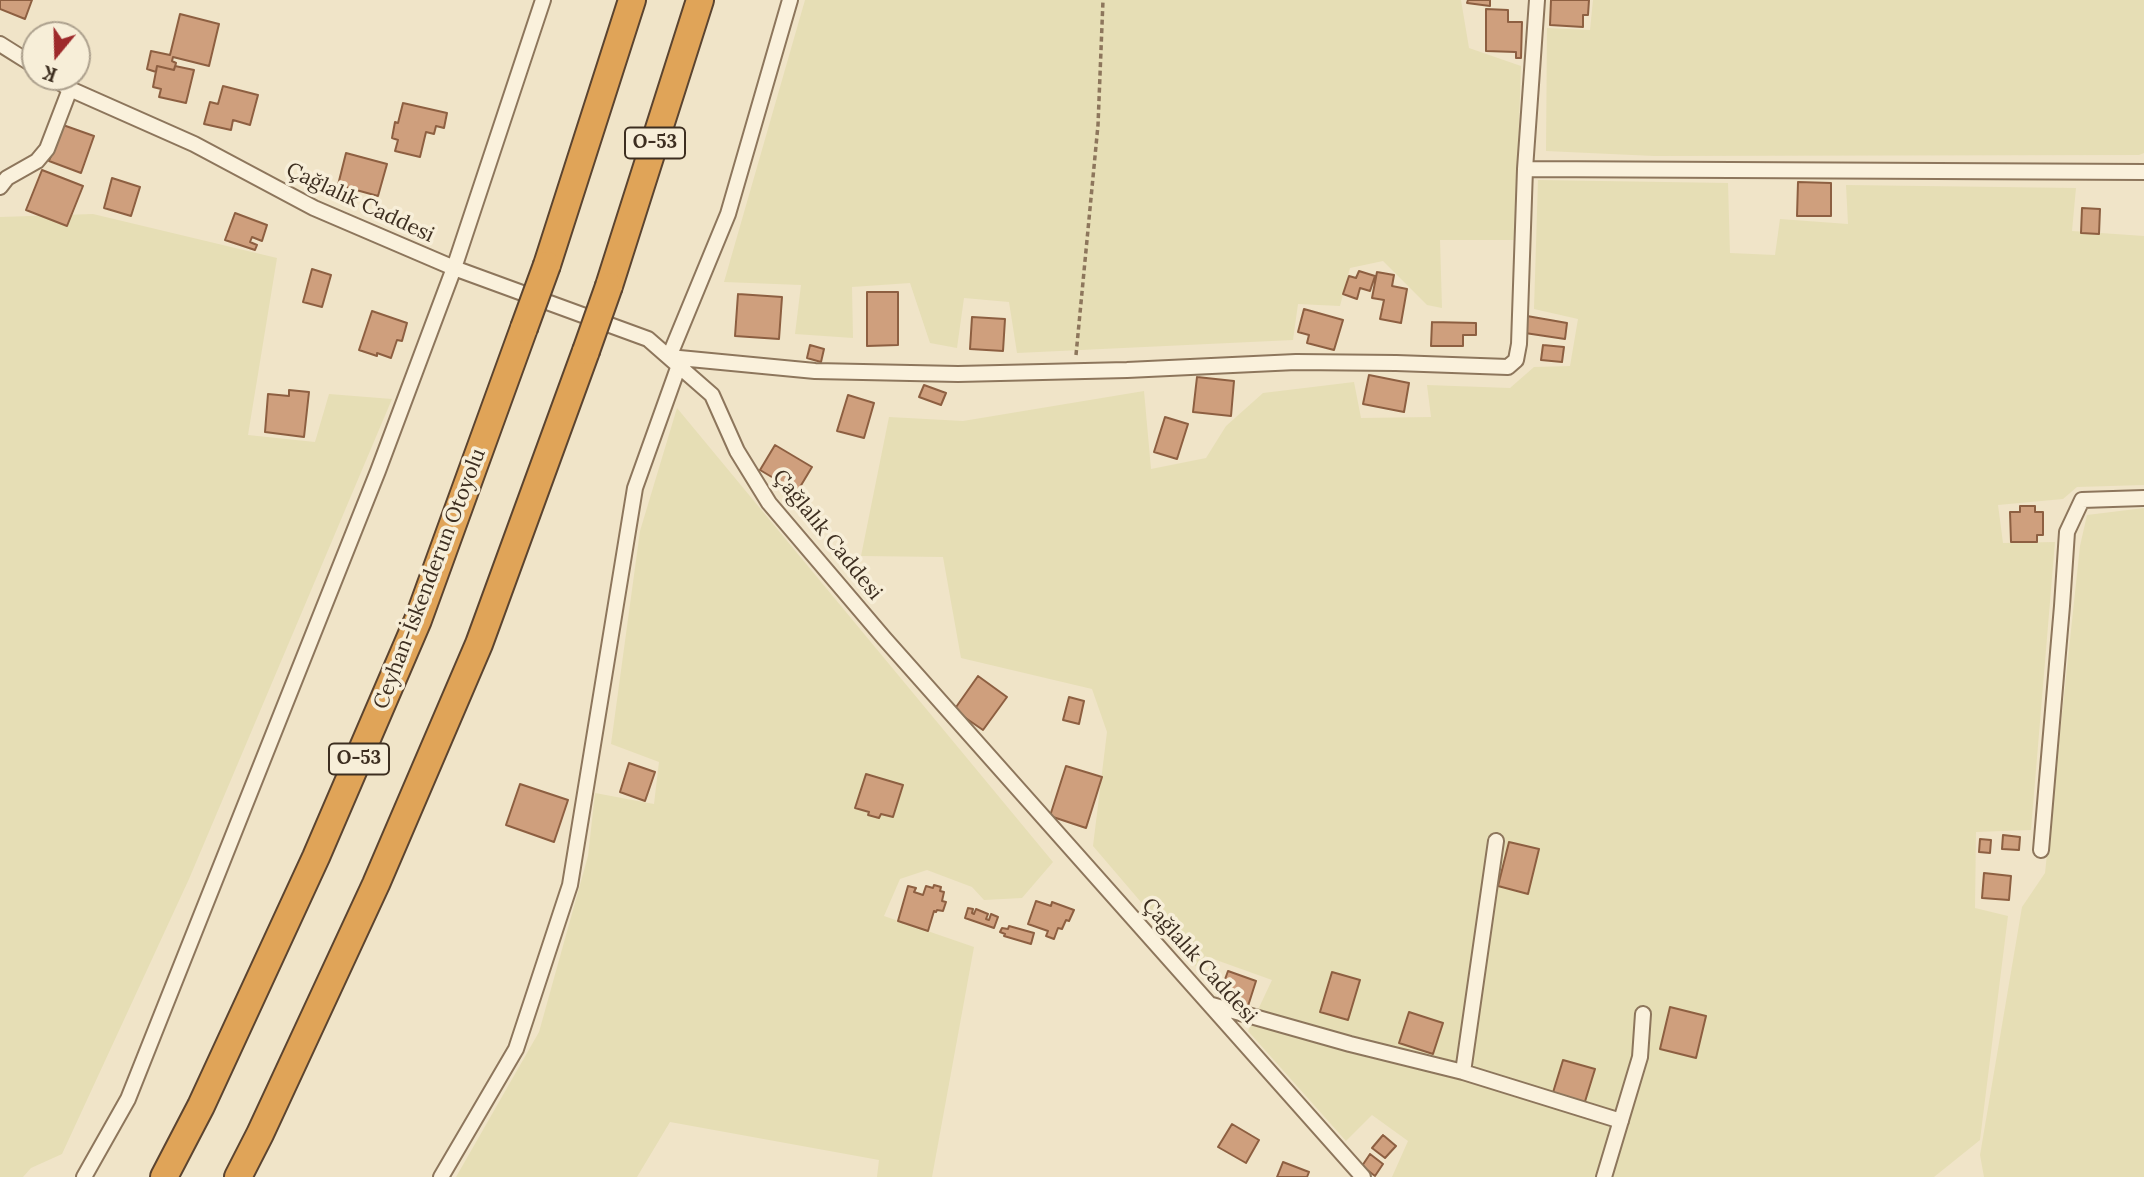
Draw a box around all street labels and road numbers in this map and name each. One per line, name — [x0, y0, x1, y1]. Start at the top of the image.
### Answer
road number: O-53 — [625, 127, 685, 158]
street label: Çağlalık Caddesi — [282, 158, 438, 248]
street label: Ceyhan-İskenderun Otoyolu — [369, 445, 491, 713]
street label: Çağlalık Caddesi — [767, 465, 887, 605]
road number: O-53 — [329, 744, 389, 774]
street label: Çağlalık Caddesi — [1136, 893, 1262, 1029]

